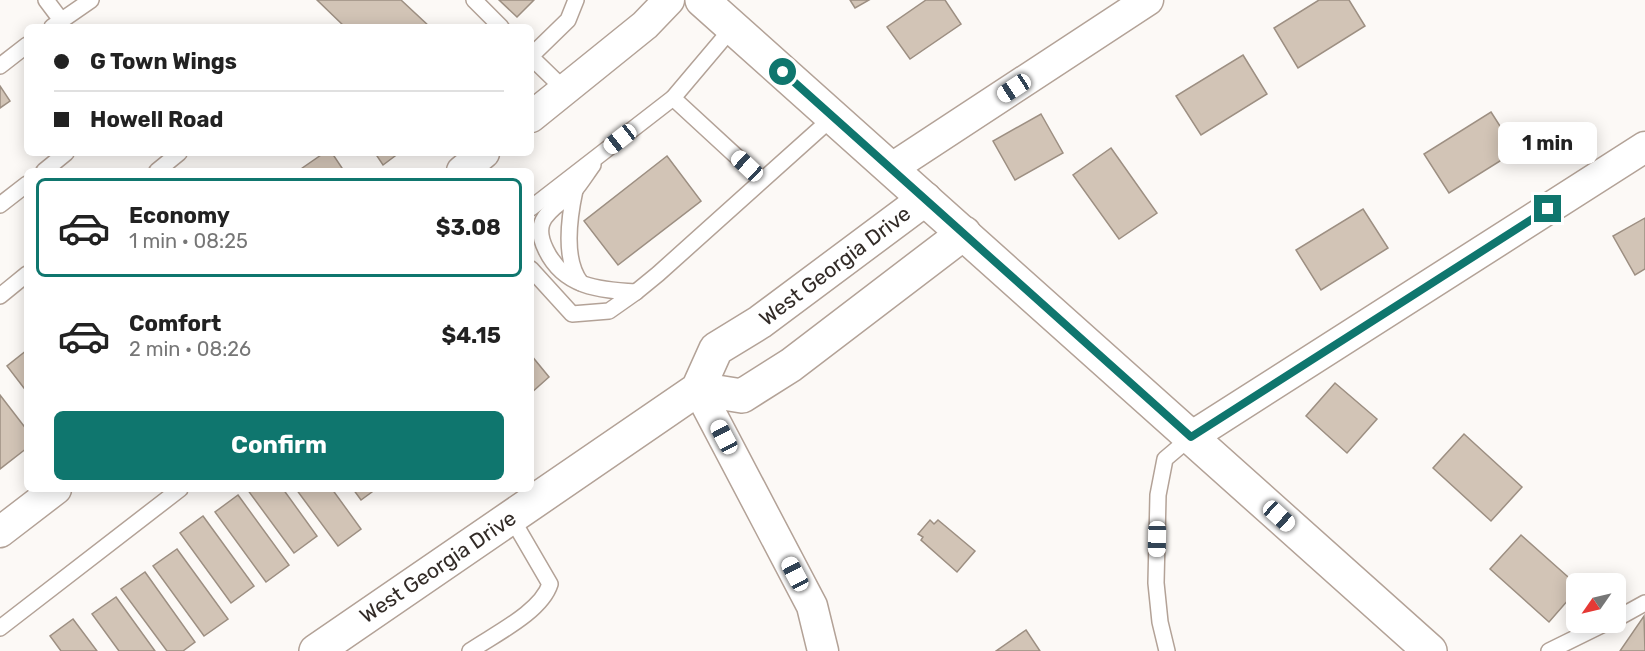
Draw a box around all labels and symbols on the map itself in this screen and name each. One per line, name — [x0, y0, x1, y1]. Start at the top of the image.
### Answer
route start — [769, 58, 796, 85]
car — [994, 71, 1034, 105]
car — [600, 121, 640, 157]
callout: 1 min — [1498, 122, 1598, 164]
car — [728, 147, 766, 185]
route end — [1534, 195, 1561, 222]
street label: West Georgia Drive — [754, 201, 915, 331]
car — [708, 417, 740, 457]
car — [1260, 497, 1298, 535]
street label: West Georgia Drive — [355, 505, 521, 628]
car — [1148, 521, 1166, 557]
car — [779, 554, 811, 594]
north arrow — [1566, 573, 1626, 633]

